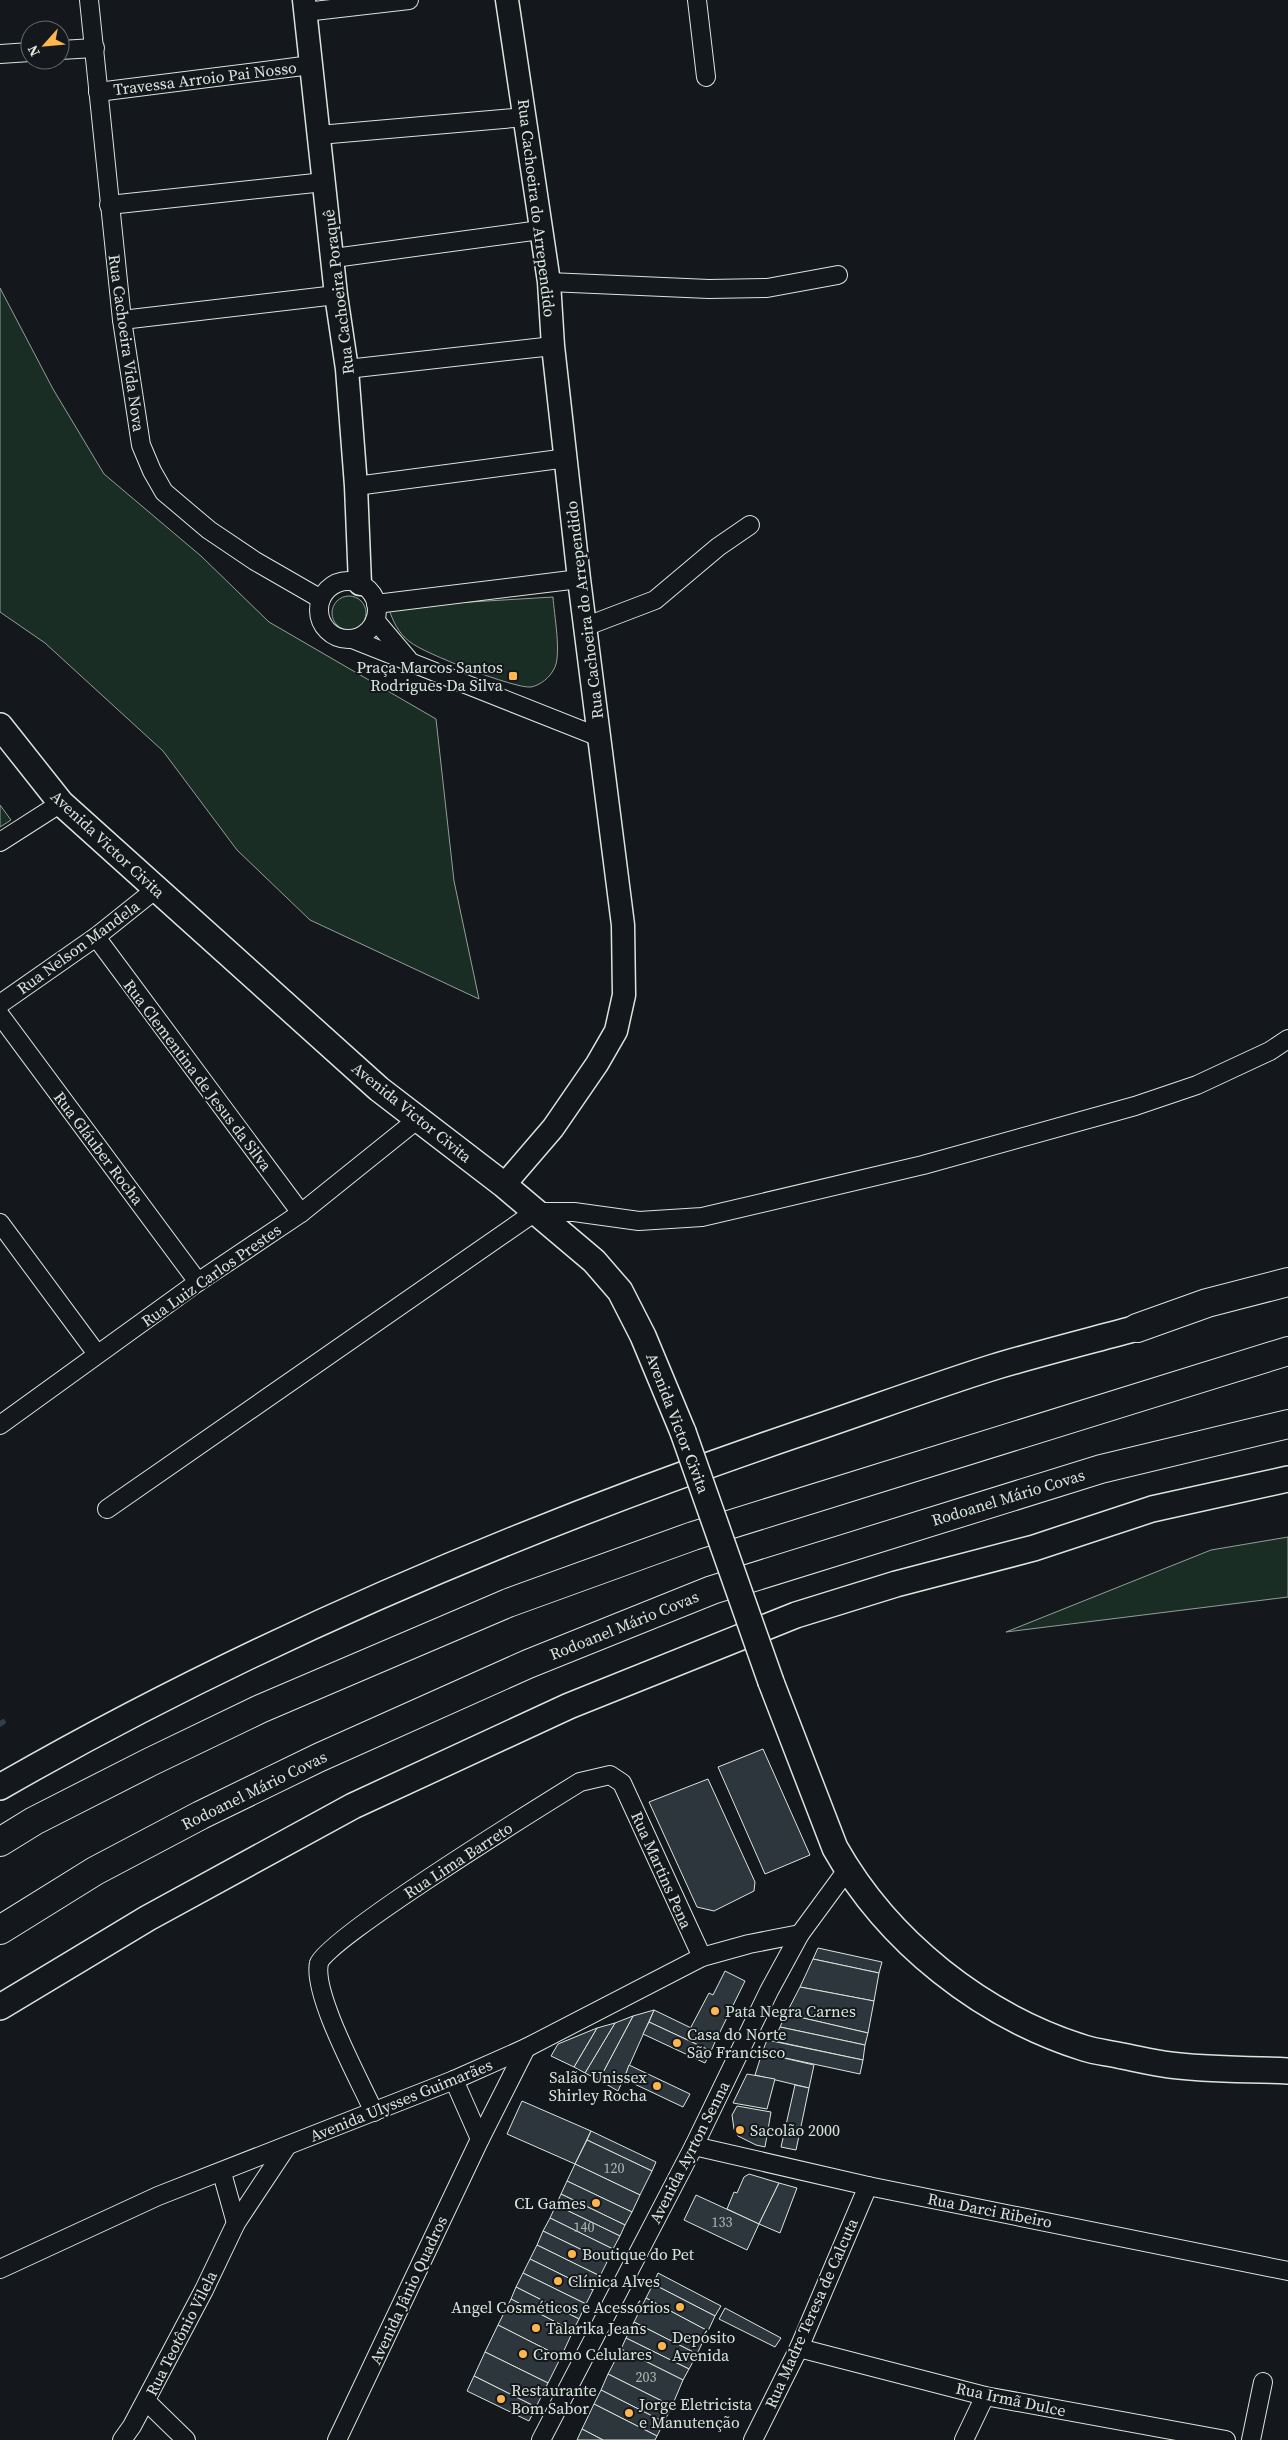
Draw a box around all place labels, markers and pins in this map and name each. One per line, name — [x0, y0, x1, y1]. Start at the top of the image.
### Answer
place label: Praça Marcos Santos Rodrigues Da Silva — [356, 656, 504, 696]
marker: Praça Marcos Santos Rodrigues Da Silva — [507, 670, 519, 682]
place label: Pata Negra Carnes — [725, 2000, 856, 2022]
marker: Pata Negra Carnes — [709, 2005, 721, 2017]
place label: Casa do Norte São Francisco — [687, 2023, 786, 2063]
marker: Casa do Norte São Francisco — [671, 2037, 683, 2049]
place label: Salão Unissex Shirley Rocha — [549, 2066, 648, 2106]
marker: Salão Unissex Shirley Rocha — [651, 2080, 663, 2092]
place label: Sacolão 2000 — [750, 2119, 840, 2141]
marker: Sacolão 2000 — [734, 2124, 746, 2136]
place label: CL Games — [514, 2192, 586, 2214]
marker: CL Games — [590, 2197, 602, 2209]
place label: Boutique do Pet — [582, 2243, 695, 2265]
marker: Boutique do Pet — [566, 2248, 578, 2260]
place label: Clínica Alves — [568, 2270, 660, 2292]
marker: Clínica Alves — [552, 2275, 564, 2287]
place label: Angel Cosméticos e Acessórios — [451, 2296, 670, 2318]
marker: Angel Cosméticos e Acessórios — [674, 2301, 686, 2313]
place label: Talarika Jeans — [546, 2317, 646, 2339]
marker: Talarika Jeans — [530, 2322, 542, 2334]
place label: Depósito Avenida — [672, 2326, 735, 2366]
marker: Depósito Avenida — [656, 2340, 668, 2352]
place label: Cromo Celulares — [533, 2343, 652, 2365]
marker: Cromo Celulares — [517, 2348, 529, 2360]
place label: Restaurante Bom Sabor — [511, 2379, 597, 2419]
marker: Restaurante Bom Sabor — [495, 2393, 507, 2405]
place label: Jorge Eletricista e Manutenção — [638, 2393, 753, 2433]
marker: Jorge Eletricista e Manutenção — [623, 2407, 635, 2419]

